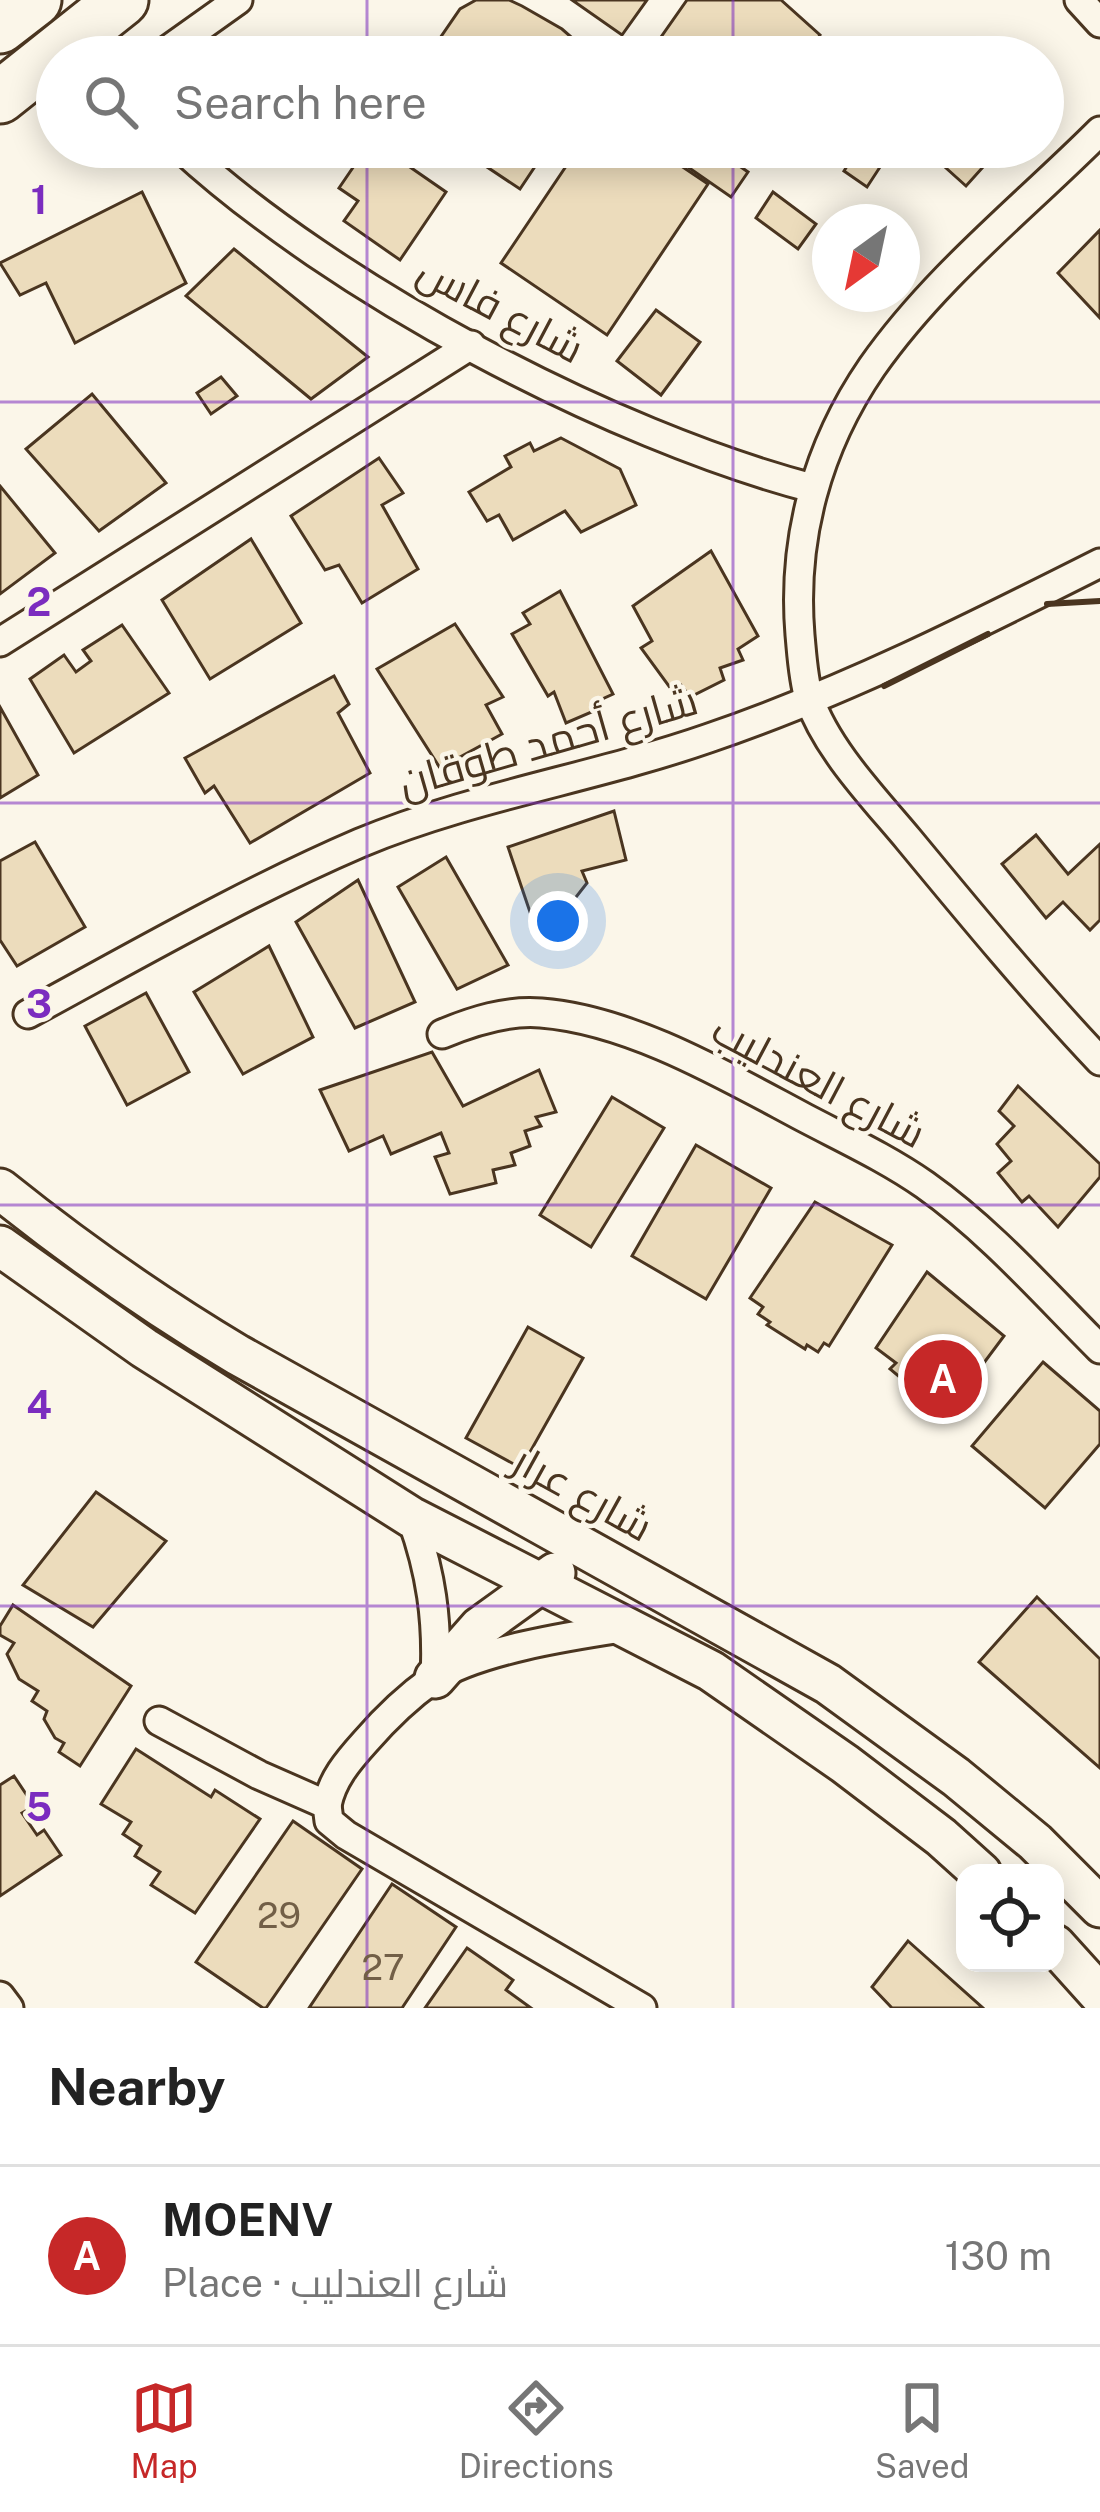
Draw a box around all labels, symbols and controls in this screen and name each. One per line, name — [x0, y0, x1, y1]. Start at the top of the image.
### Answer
search box — [36, 36, 1064, 168]
icon: search — [78, 69, 144, 135]
text: Search here — [174, 76, 427, 129]
text: 1 — [31, 177, 47, 223]
north arrow — [812, 204, 920, 312]
street label: شارع فاس — [408, 245, 592, 376]
text: 2 — [27, 579, 51, 625]
street label: شارع أحمد طوقان — [393, 673, 704, 810]
your location — [528, 891, 588, 951]
text: 3 — [26, 981, 52, 1027]
street label: شارع العندليب — [702, 1004, 934, 1161]
pin: A — [904, 1334, 982, 1424]
text: 4 — [26, 1382, 52, 1428]
street label: شارع عرار — [501, 1433, 661, 1554]
text: 5 — [26, 1784, 52, 1830]
map controls — [956, 1864, 1064, 1972]
button: locate — [956, 1864, 1064, 1972]
house number: 29 — [257, 1894, 301, 1936]
house number: 27 — [361, 1946, 405, 1988]
text: Nearby — [48, 2057, 225, 2116]
text: MOENV — [162, 2193, 333, 2246]
text: A — [73, 2233, 101, 2279]
text: 130 m — [945, 2233, 1052, 2279]
text: Place · شارع العندليب — [162, 2260, 508, 2306]
tab: Map — [131, 2375, 198, 2485]
tab: Directions — [459, 2375, 614, 2485]
tab: Saved — [875, 2375, 969, 2485]

